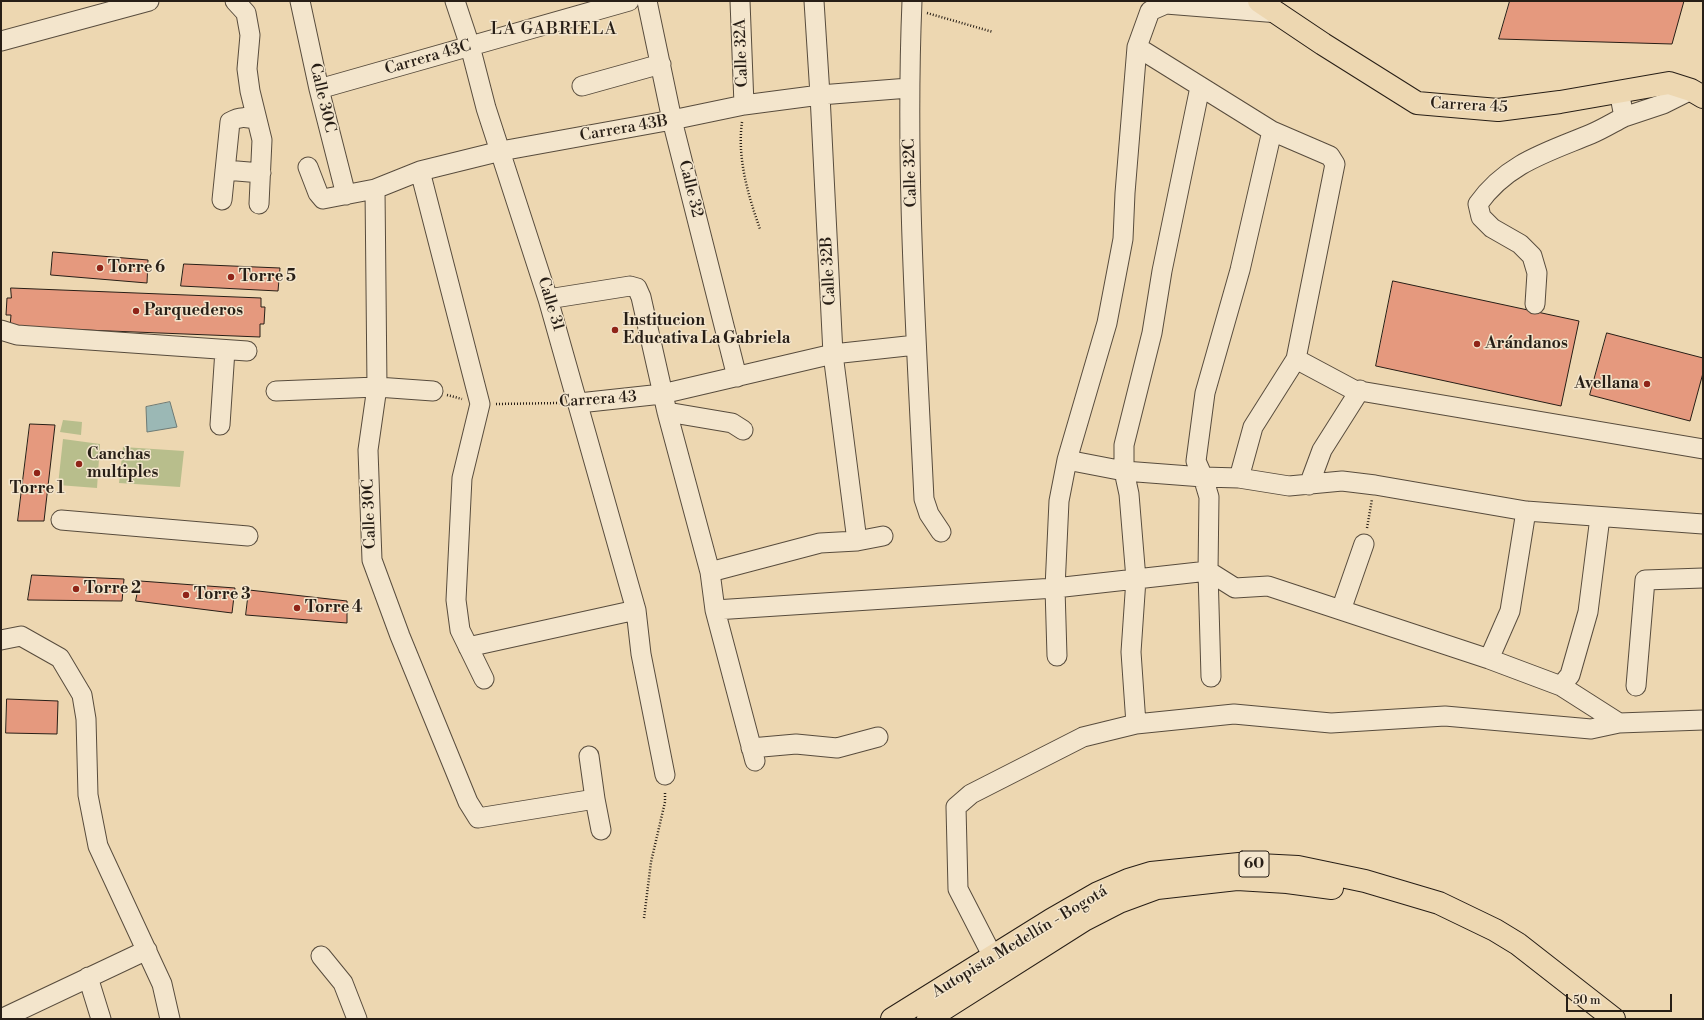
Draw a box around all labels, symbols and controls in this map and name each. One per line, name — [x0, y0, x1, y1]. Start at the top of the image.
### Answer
street label: Calle 32A — [731, 18, 753, 88]
district label: LA GABRIELA — [491, 20, 617, 40]
street label: Carrera 43C — [383, 37, 473, 79]
street label: Calle 30C — [305, 62, 339, 134]
street label: Carrera 45 — [1430, 94, 1508, 118]
street label: Carrera 43B — [578, 112, 670, 146]
street label: Calle 32C — [900, 138, 922, 208]
street label: Calle 32 — [674, 159, 706, 219]
street label: Calle 32B — [818, 236, 840, 306]
place label: Torre 6 — [108, 258, 165, 278]
marker: Torre 6 — [95, 263, 105, 273]
place label: Torre 5 — [239, 267, 296, 287]
marker: Torre 5 — [226, 272, 236, 282]
street label: Calle 31 — [533, 275, 567, 333]
place label: Parquederos — [144, 301, 243, 321]
marker: Parquederos — [131, 306, 141, 316]
place label: Institucion Educativa La Gabriela — [623, 311, 790, 349]
marker: Institucion Educativa La Gabriela — [610, 325, 620, 335]
place label: Arándanos — [1485, 334, 1568, 354]
marker: Arándanos — [1472, 339, 1482, 349]
place label: Avellana — [1574, 374, 1639, 394]
marker: Avellana — [1642, 379, 1652, 389]
street label: Carrera 43 — [559, 388, 637, 412]
place label: Canchas multiples — [87, 445, 158, 483]
marker: Canchas multiples — [74, 459, 84, 469]
marker: Torre 1 — [32, 468, 42, 478]
place label: Torre 1 — [10, 479, 64, 499]
street label: Calle 30C — [359, 479, 381, 549]
place label: Torre 2 — [84, 579, 141, 599]
marker: Torre 2 — [71, 584, 81, 594]
place label: Torre 3 — [194, 585, 251, 605]
marker: Torre 3 — [181, 590, 191, 600]
place label: Torre 4 — [305, 598, 363, 618]
marker: Torre 4 — [292, 603, 302, 613]
road number: 60 — [1239, 851, 1269, 877]
street label: Autopista Medellín - Bogotá — [929, 882, 1111, 1002]
scale bar — [1568, 986, 1674, 1012]
text: 50 m — [1573, 993, 1601, 1008]

